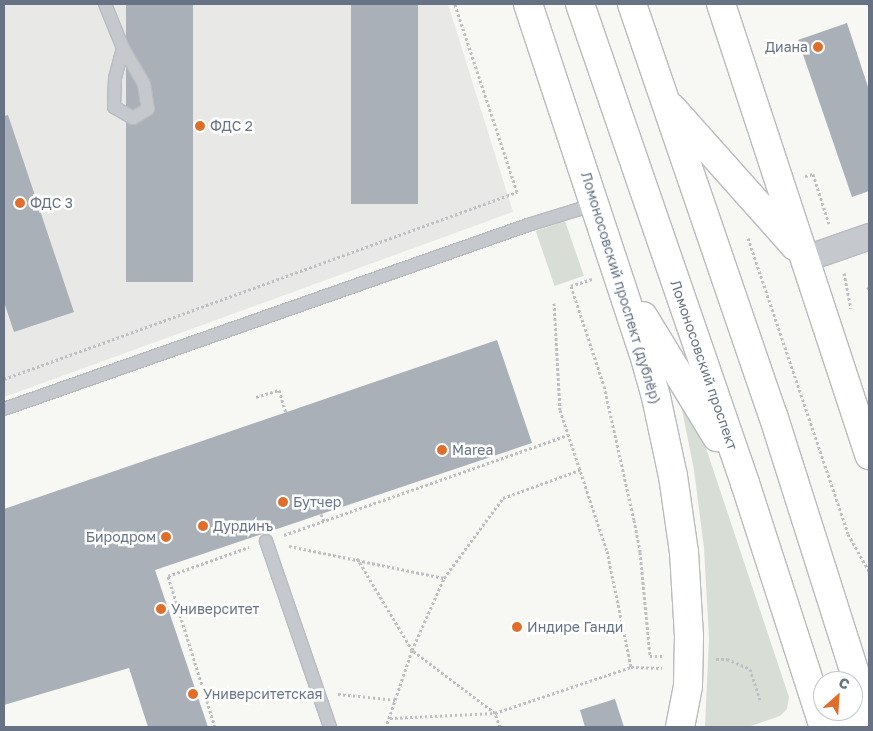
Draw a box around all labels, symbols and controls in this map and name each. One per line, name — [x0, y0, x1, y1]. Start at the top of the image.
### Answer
place label: Диана — [765, 39, 808, 55]
marker: Диана — [812, 41, 824, 53]
place label: ФДС 2 — [210, 118, 253, 134]
marker: ФДС 2 — [194, 120, 206, 132]
street label: Ломоносовский проспект (дублёр) — [578, 170, 664, 406]
place label: ФДС 3 — [30, 195, 73, 211]
marker: ФДС 3 — [14, 197, 26, 209]
street label: Ломоносовский проспект — [667, 278, 741, 452]
place label: Marea — [452, 442, 493, 458]
marker: Marea — [436, 444, 448, 456]
place label: Бутчер — [293, 494, 341, 510]
marker: Бутчер — [277, 496, 289, 508]
place label: Дурдинъ — [213, 518, 273, 534]
marker: Дурдинъ — [197, 520, 209, 532]
place label: Биродром — [86, 529, 156, 545]
marker: Биродром — [160, 531, 172, 543]
place label: Университет — [171, 601, 259, 617]
marker: Университет — [155, 603, 167, 615]
place label: Индире Ганди — [527, 619, 623, 635]
marker: Индире Ганди — [511, 621, 523, 633]
north arrow — [813, 671, 863, 721]
text: С — [836, 673, 853, 693]
place label: Университетская — [203, 686, 323, 702]
marker: Университетская — [187, 688, 199, 700]

